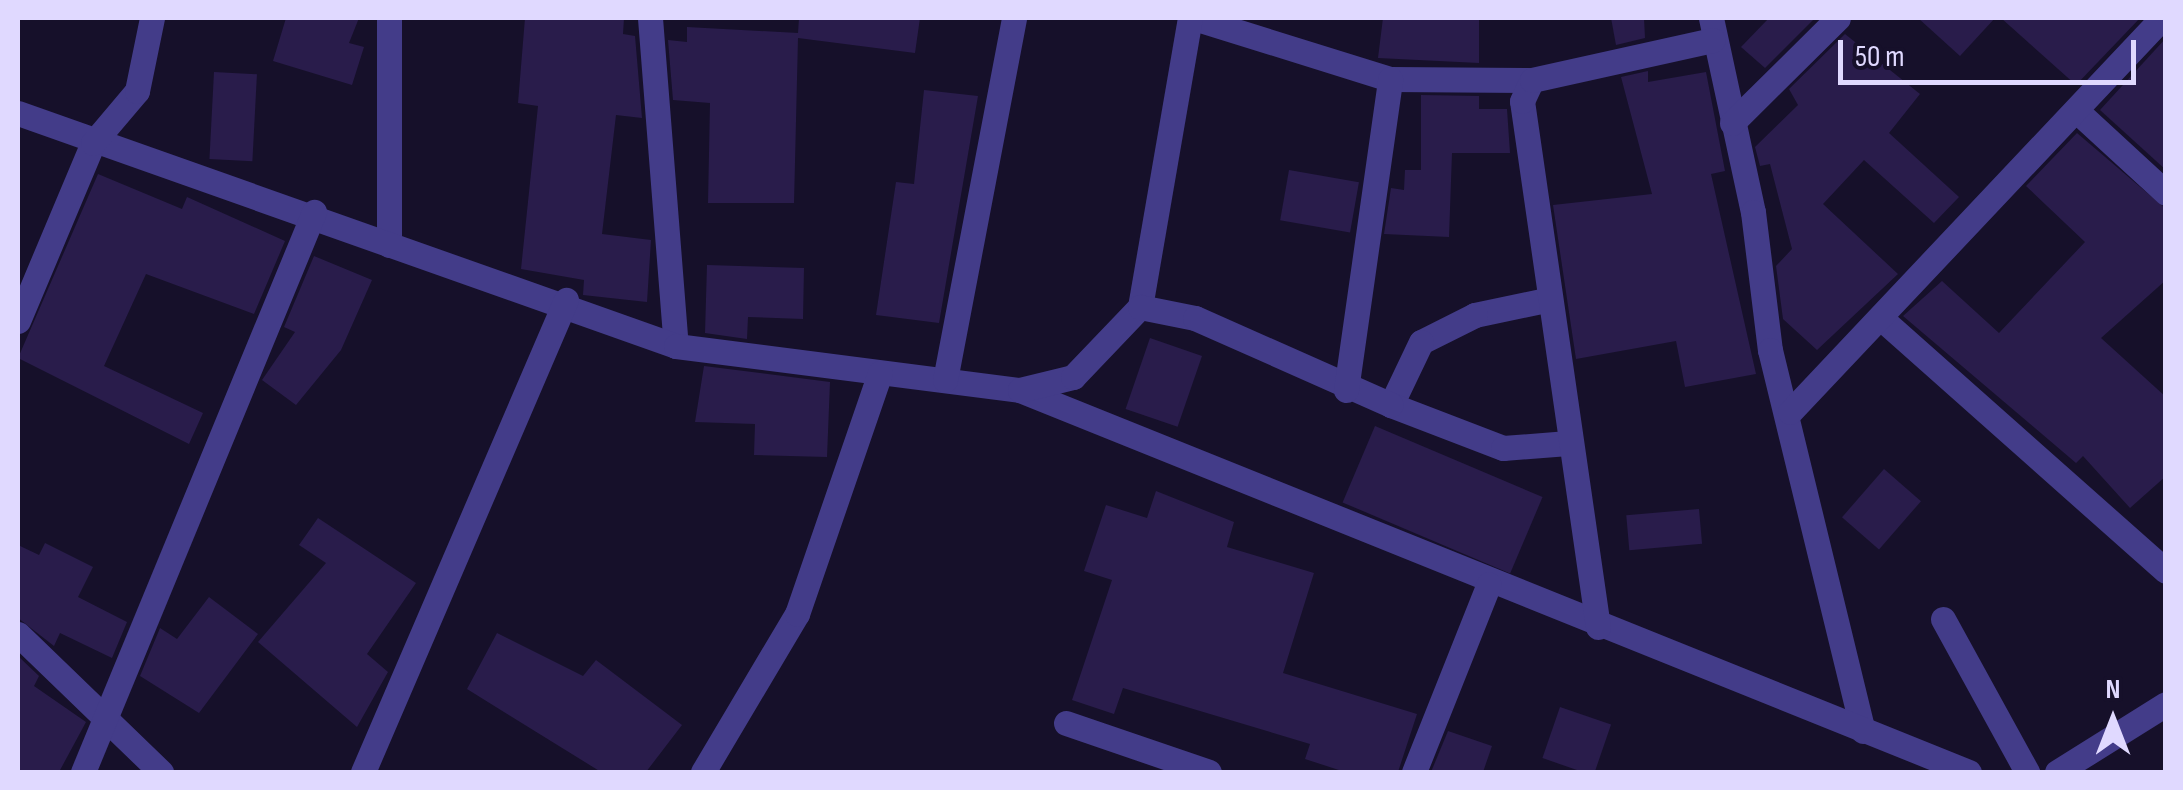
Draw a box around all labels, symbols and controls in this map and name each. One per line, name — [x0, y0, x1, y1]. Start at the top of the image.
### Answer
scale bar — [1843, 20, 2140, 82]
text: 50 m — [1855, 39, 1904, 75]
north arrow — [2063, 670, 2163, 770]
text: N — [2106, 673, 2120, 706]

